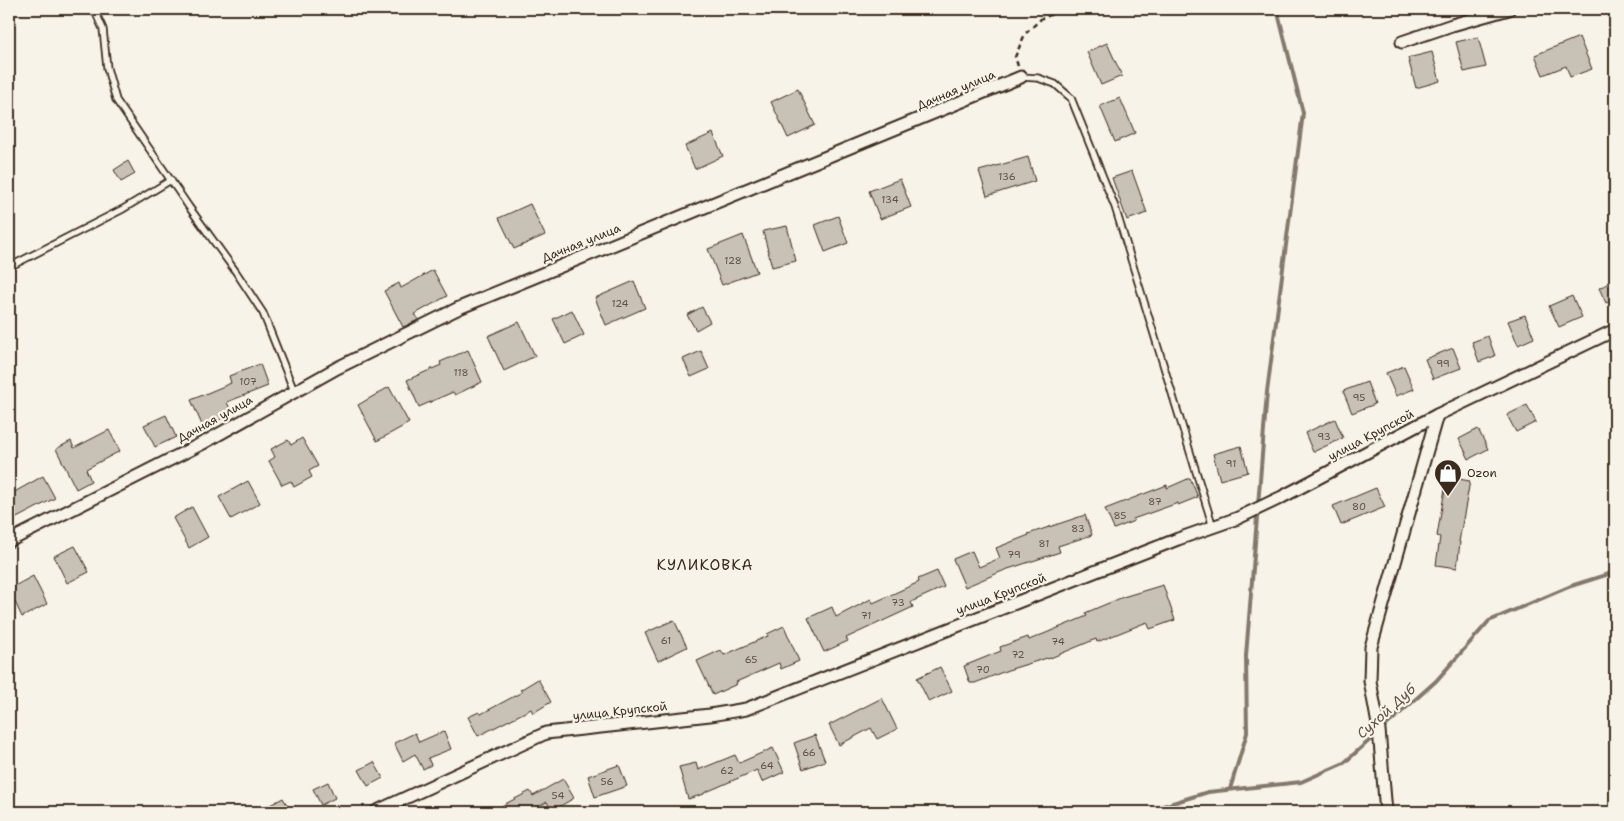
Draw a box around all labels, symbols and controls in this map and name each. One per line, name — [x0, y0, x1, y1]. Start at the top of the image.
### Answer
street label: Дачная улица — [914, 66, 998, 114]
house number: 136 — [998, 170, 1016, 183]
house number: 134 — [881, 193, 899, 206]
street label: Дачная улица — [539, 220, 623, 266]
house number: 128 — [724, 254, 742, 267]
house number: 124 — [611, 297, 629, 310]
house number: 99 — [1436, 357, 1450, 370]
house number: 118 — [454, 366, 468, 379]
house number: 107 — [239, 375, 257, 388]
street label: Дачная улица — [174, 391, 256, 446]
house number: 95 — [1353, 391, 1365, 404]
street label: улица Крупской — [1325, 406, 1417, 464]
house number: 93 — [1317, 430, 1331, 443]
house number: 91 — [1226, 457, 1236, 470]
shop icon: Ozon — [1433, 458, 1463, 497]
place label: Ozon — [1467, 465, 1497, 481]
house number: 87 — [1148, 495, 1162, 508]
house number: 80 — [1352, 500, 1366, 513]
house number: 85 — [1114, 509, 1126, 522]
house number: 83 — [1071, 522, 1085, 535]
house number: 81 — [1039, 537, 1049, 550]
house number: 79 — [1007, 548, 1021, 561]
district label: КУЛИКОВКА — [657, 555, 753, 575]
street label: улица Крупской — [954, 569, 1048, 618]
house number: 73 — [891, 596, 905, 609]
house number: 71 — [861, 609, 871, 622]
house number: 61 — [661, 634, 671, 647]
house number: 74 — [1051, 635, 1065, 648]
house number: 72 — [1011, 648, 1025, 661]
house number: 65 — [745, 653, 757, 666]
house number: 70 — [976, 663, 990, 676]
water label: Сухой Дуб — [1353, 679, 1420, 742]
street label: улица Крупской — [572, 698, 668, 724]
house number: 66 — [802, 746, 816, 759]
house number: 64 — [760, 759, 774, 772]
house number: 62 — [720, 764, 734, 777]
house number: 56 — [601, 775, 613, 788]
house number: 54 — [552, 789, 564, 802]

